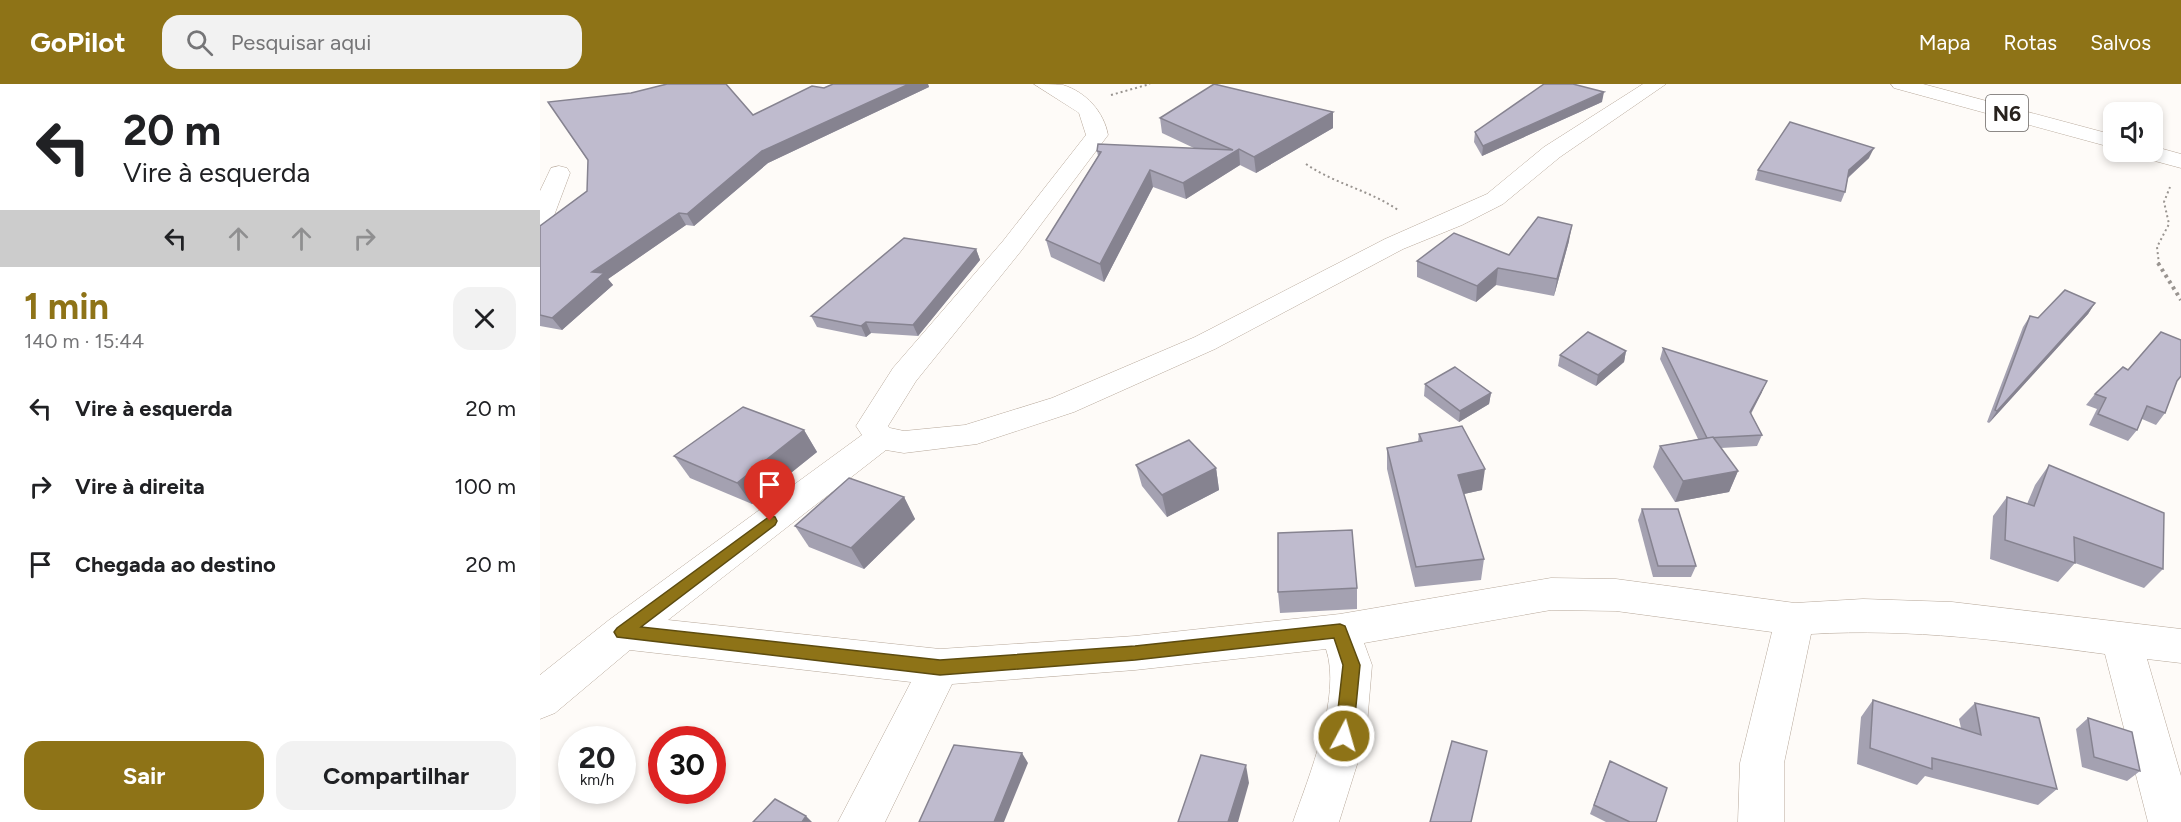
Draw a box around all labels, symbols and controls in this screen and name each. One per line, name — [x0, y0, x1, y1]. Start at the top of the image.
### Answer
search box — [162, 15, 582, 69]
text: GoPilot — [30, 25, 126, 59]
icon: search — [183, 26, 216, 59]
text: Pesquisar aqui — [231, 29, 371, 56]
text: Mapa — [1919, 30, 1970, 55]
text: Rotas — [2003, 30, 2057, 55]
text: Salvos — [2090, 30, 2151, 55]
road number: N6 — [1986, 95, 2028, 131]
map controls — [2103, 102, 2163, 162]
button: sound — [2103, 102, 2163, 162]
text: 20 m — [123, 105, 221, 156]
icon: left — [24, 108, 102, 186]
text: Vire à esquerda — [123, 156, 310, 189]
icon: left — [159, 222, 192, 255]
icon: ahead — [222, 222, 255, 255]
icon: ahead — [285, 222, 318, 255]
icon: right — [348, 222, 381, 255]
text: 1 min — [24, 285, 109, 328]
button: close — [453, 287, 516, 350]
text: 140 m · 15:44 — [24, 329, 144, 353]
icon: left — [24, 392, 57, 425]
text: Vire à esquerda — [75, 395, 233, 422]
text: 20 m — [465, 395, 516, 422]
pin — [744, 459, 795, 521]
icon: arrive — [753, 468, 786, 501]
icon: right — [24, 470, 57, 503]
text: Vire à direita — [75, 473, 205, 500]
text: 100 m — [455, 473, 516, 500]
icon: arrive — [24, 548, 57, 581]
text: Chegada ao destino — [75, 551, 276, 578]
text: 20 m — [465, 551, 516, 578]
position arrow — [1312, 704, 1376, 768]
speed limit sign: 30 — [648, 726, 726, 804]
text: 20 — [579, 739, 615, 776]
button: Sair — [24, 741, 264, 810]
button: Compartilhar — [276, 741, 516, 810]
text: km/h — [580, 771, 614, 789]

